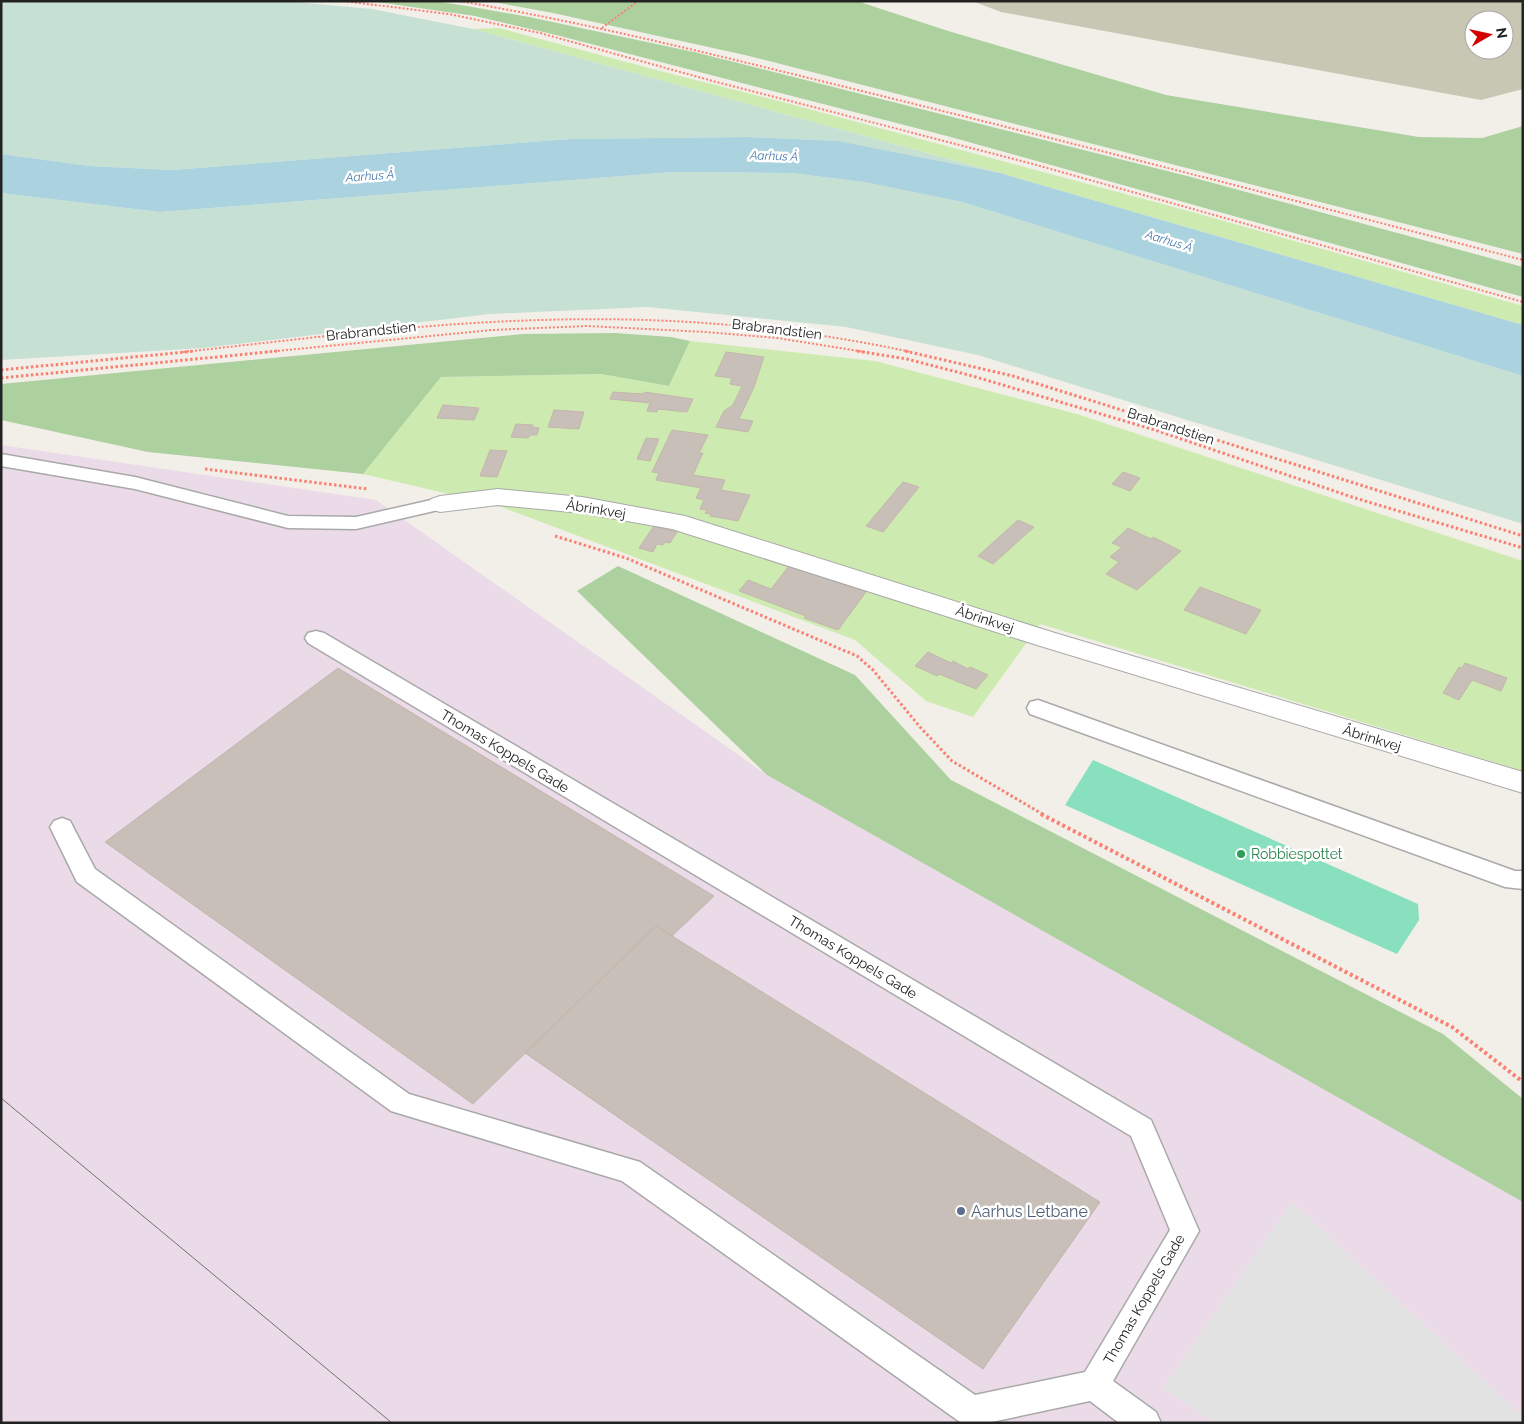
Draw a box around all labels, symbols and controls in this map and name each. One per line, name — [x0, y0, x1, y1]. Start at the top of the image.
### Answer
north arrow — [1464, 10, 1514, 60]
text: N — [1493, 26, 1511, 39]
water label: Aarhus Å — [749, 148, 798, 164]
water label: Aarhus Å — [344, 167, 395, 185]
water label: Aarhus Å — [1143, 227, 1194, 255]
street label: Brabrandstien — [731, 316, 823, 342]
street label: Brabrandstien — [325, 318, 417, 344]
street label: Brabrandstien — [1125, 404, 1217, 448]
street label: Åbrinkvej — [565, 495, 627, 522]
street label: Åbrinkvej — [954, 601, 1016, 636]
street label: Thomas Koppels Gade — [438, 706, 572, 796]
street label: Åbrinkvej — [1341, 721, 1403, 754]
place label: Robbiespottet — [1251, 846, 1343, 862]
marker: Robbiespottet — [1235, 848, 1247, 860]
street label: Thomas Koppels Gade — [786, 912, 920, 1002]
place label: Aarhus Letbane — [971, 1202, 1088, 1221]
marker: Aarhus Letbane — [955, 1205, 967, 1217]
street label: Thomas Koppels Gade — [1100, 1231, 1188, 1367]

